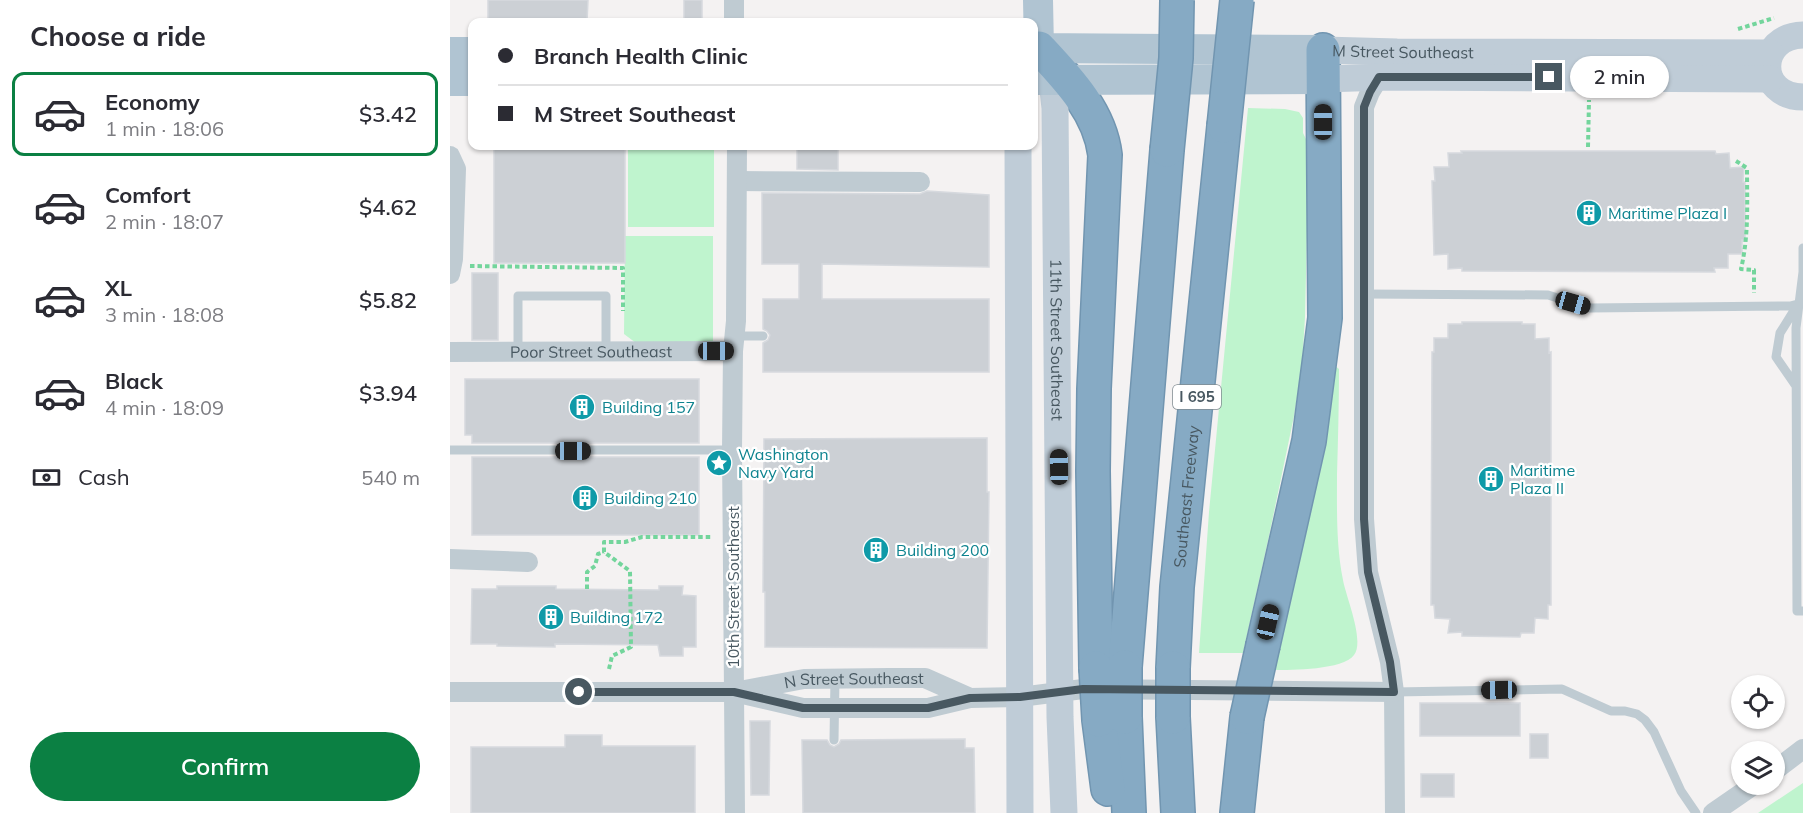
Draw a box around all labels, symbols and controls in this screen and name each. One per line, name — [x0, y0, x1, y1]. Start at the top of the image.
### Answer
text: Choose a ride — [30, 19, 206, 53]
street label: M Street Southeast — [1332, 40, 1474, 62]
text: Branch Health Clinic — [534, 42, 748, 70]
callout: 2 min — [1570, 56, 1669, 98]
route end — [1535, 63, 1562, 90]
text: 2 min — [1594, 64, 1645, 89]
icon: car — [33, 87, 87, 141]
text: Economy — [105, 88, 200, 116]
text: $3.42 — [359, 100, 417, 128]
text: M Street Southeast — [534, 100, 735, 128]
car — [1314, 104, 1332, 140]
text: 1 min · 18:06 — [105, 116, 224, 141]
icon: car — [33, 180, 87, 234]
text: Comfort — [105, 181, 191, 209]
text: $4.62 — [359, 193, 417, 221]
building icon: Maritime Plaza I — [1574, 198, 1604, 228]
place label: Maritime Plaza I — [1608, 203, 1727, 223]
text: 2 min · 18:07 — [105, 209, 224, 234]
street label: 11th Street Southeast — [1046, 259, 1068, 421]
icon: car — [33, 273, 87, 327]
text: XL — [105, 274, 132, 302]
text: $5.82 — [359, 286, 417, 314]
car — [1553, 289, 1593, 317]
text: 3 min · 18:08 — [105, 302, 224, 327]
street label: Poor Street Southeast — [510, 341, 672, 362]
car — [698, 342, 734, 360]
icon: car — [33, 366, 87, 420]
text: Black — [105, 367, 163, 395]
text: $3.94 — [359, 379, 417, 407]
road number: I 695 — [1173, 385, 1221, 409]
building icon: Building 157 — [567, 392, 597, 422]
text: 4 min · 18:09 — [105, 395, 224, 420]
place label: Building 157 — [602, 397, 695, 417]
street label: Southeast Freeway — [1169, 424, 1203, 569]
car — [555, 442, 591, 460]
place label: Washington Navy Yard — [738, 444, 829, 482]
place icon: Washington Navy Yard — [704, 448, 734, 478]
car — [1050, 449, 1068, 485]
place label: Maritime Plaza II — [1510, 460, 1575, 498]
icon: cash — [30, 461, 63, 494]
text: Cash — [78, 463, 130, 491]
building icon: Maritime Plaza II — [1476, 464, 1506, 494]
text: 540 m — [361, 465, 420, 490]
building icon: Building 210 — [570, 483, 600, 513]
place label: Building 210 — [604, 488, 697, 508]
street label: 10th Street Southeast — [723, 506, 743, 668]
building icon: Building 200 — [861, 535, 891, 565]
place label: Building 200 — [896, 540, 989, 560]
building icon: Building 172 — [536, 602, 566, 632]
car — [1255, 602, 1281, 642]
place label: Building 172 — [570, 607, 663, 627]
street label: N Street Southeast — [782, 668, 924, 692]
map controls — [1731, 675, 1785, 795]
button: locate — [1731, 675, 1785, 729]
route start — [565, 678, 592, 705]
car — [1481, 681, 1517, 699]
button: Confirm — [30, 732, 420, 801]
button: layers — [1731, 741, 1785, 795]

